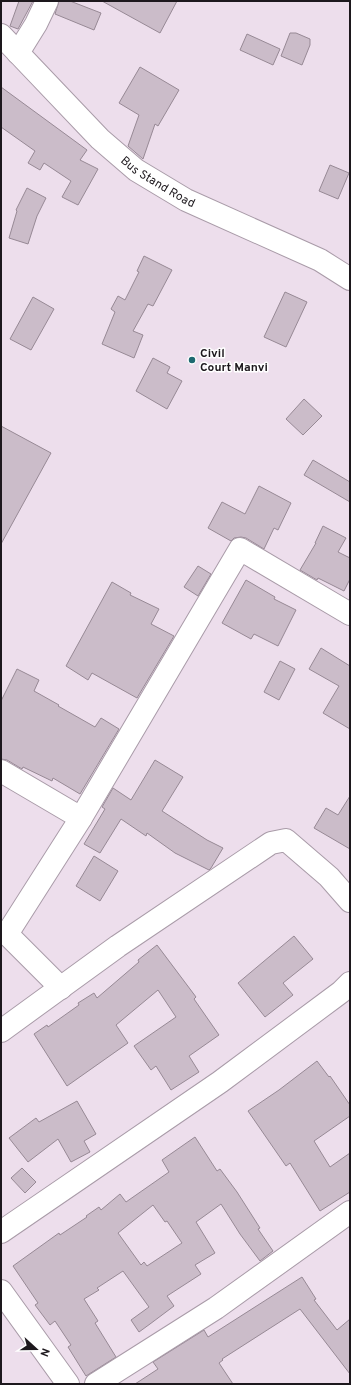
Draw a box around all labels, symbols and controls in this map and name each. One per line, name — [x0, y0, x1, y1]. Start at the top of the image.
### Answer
street label: Bus Stand Road — [117, 153, 197, 212]
place label: Civil Court Manvi — [200, 346, 268, 376]
marker: Civil Court Manvi — [187, 355, 197, 365]
north arrow — [16, 1329, 56, 1369]
text: N — [36, 1346, 52, 1358]

